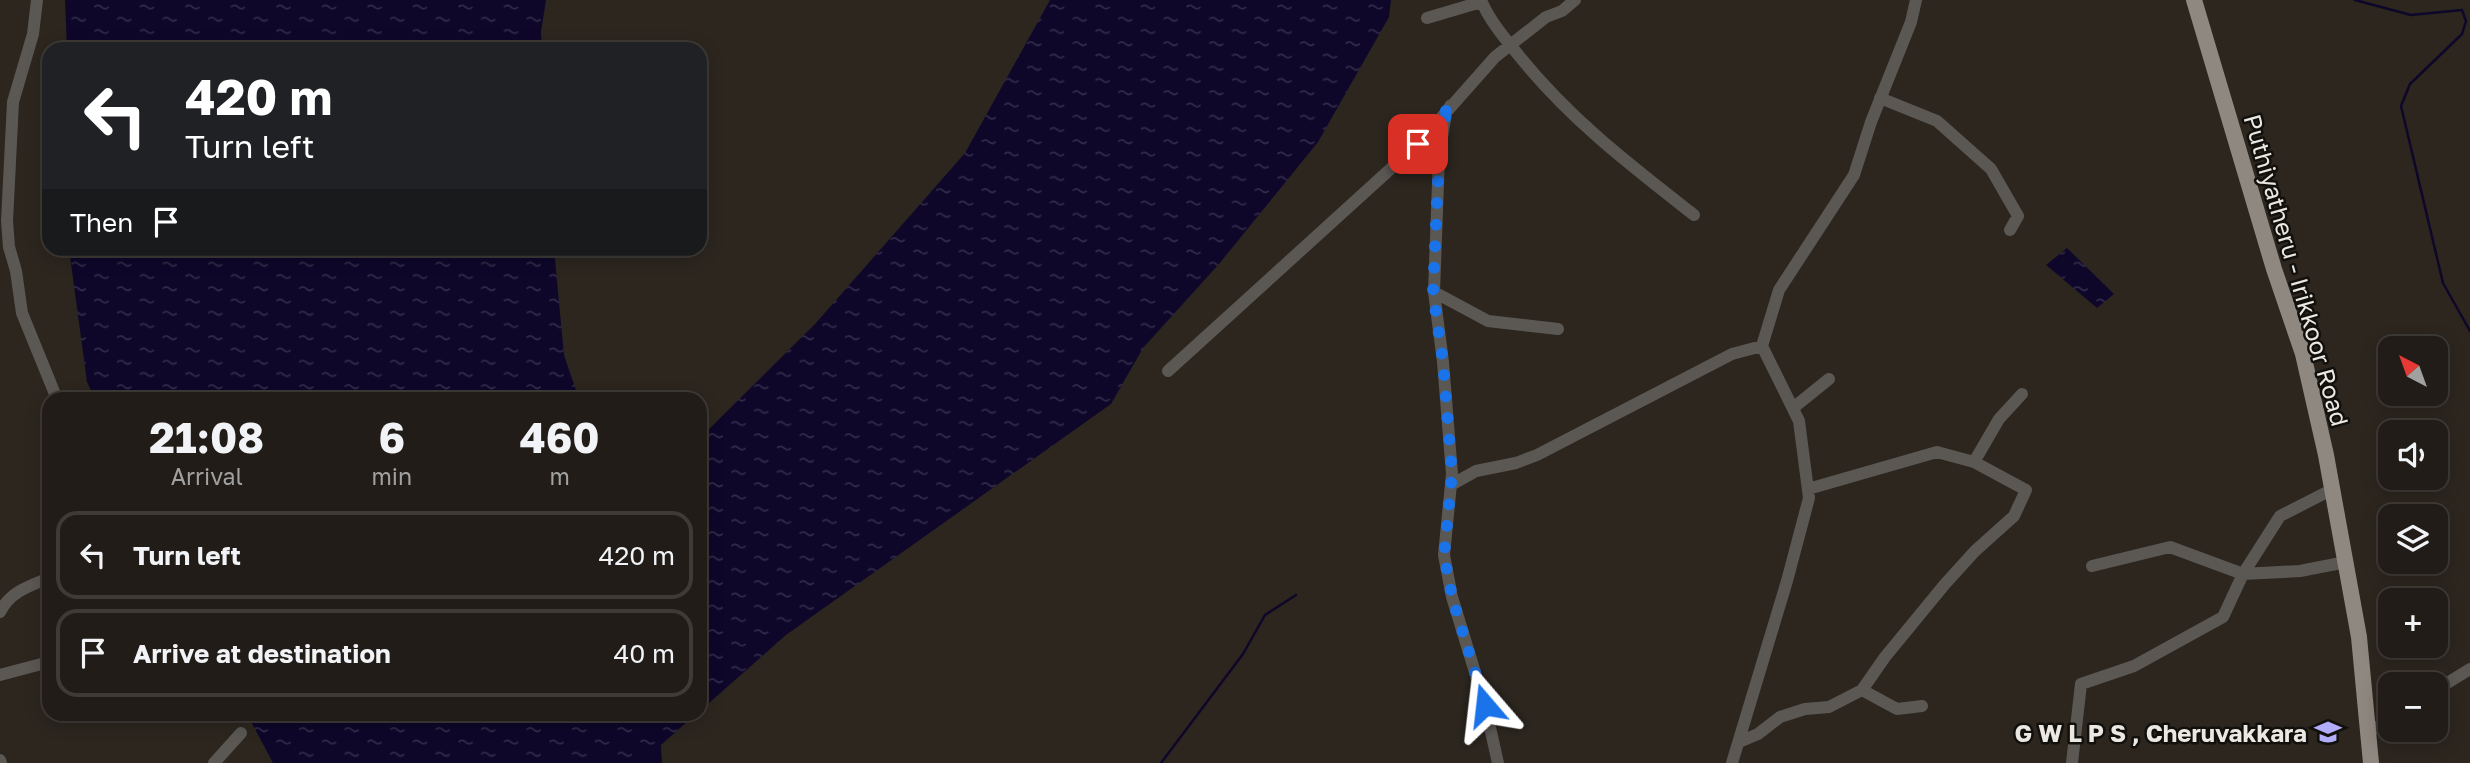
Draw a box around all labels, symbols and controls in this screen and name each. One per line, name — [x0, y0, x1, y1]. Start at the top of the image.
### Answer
text: 420 m — [185, 67, 333, 126]
icon: left — [70, 70, 161, 161]
street label: Puthiyatheru - Irikkoor Road — [2239, 111, 2355, 429]
pin — [1388, 114, 1448, 174]
icon: arrive — [1399, 125, 1437, 163]
text: Turn left — [185, 127, 314, 165]
icon: arrive — [147, 203, 185, 241]
text: Then — [70, 207, 133, 238]
north arrow — [2378, 336, 2448, 406]
map controls — [2378, 336, 2448, 742]
text: 21:08 — [149, 412, 264, 462]
text: 6 — [378, 412, 405, 462]
text: 460 — [519, 412, 600, 462]
button: sound — [2378, 420, 2448, 490]
text: Arrival — [171, 462, 243, 490]
text: min — [371, 462, 412, 490]
text: m — [549, 462, 570, 490]
button: layers — [2378, 504, 2448, 574]
icon: left — [74, 536, 112, 574]
text: Turn left — [133, 540, 241, 571]
text: 420 m — [598, 540, 675, 571]
button: + — [2378, 588, 2448, 658]
icon: arrive — [74, 634, 112, 672]
text: Arrive at destination — [133, 638, 391, 669]
text: 40 m — [614, 638, 675, 669]
position arrow — [1448, 668, 1522, 742]
button: − — [2378, 672, 2448, 742]
school or university icon: G W L P S , Cheruvakkara — [2313, 717, 2343, 747]
place label: G W L P S , Cheruvakkara — [2015, 718, 2307, 747]

